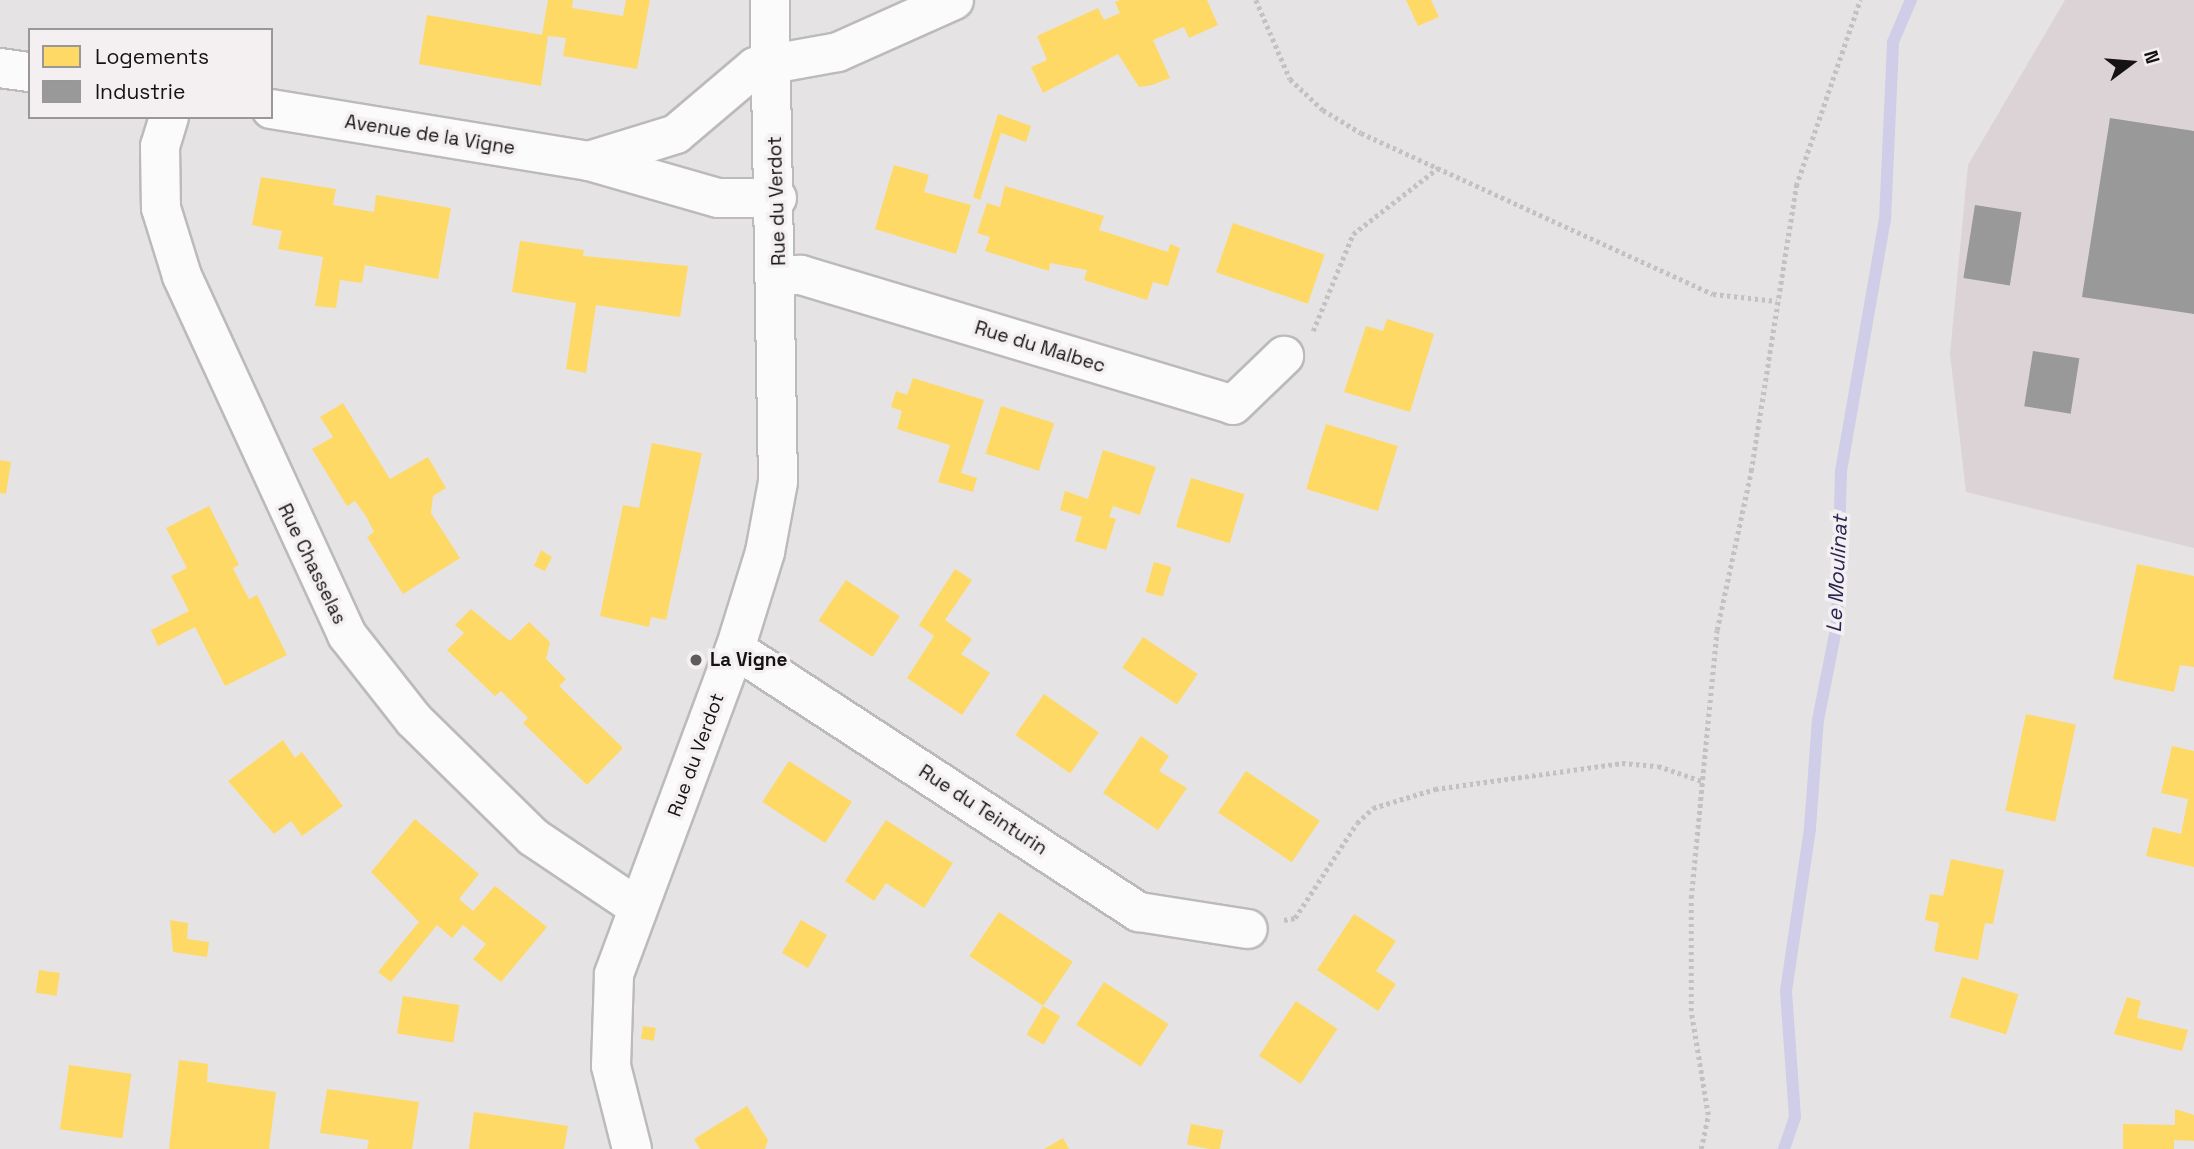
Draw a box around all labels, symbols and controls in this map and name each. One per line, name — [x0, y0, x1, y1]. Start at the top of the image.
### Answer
legend — [28, 28, 273, 119]
north arrow — [2096, 28, 2166, 98]
text: Logements — [95, 43, 209, 70]
text: N — [2138, 48, 2165, 67]
text: Industrie — [95, 78, 185, 105]
street label: Avenue de la Vigne — [343, 110, 517, 160]
street label: Rue du Verdot — [763, 136, 791, 266]
street label: Rue du Malbec — [972, 316, 1108, 378]
street label: Rue Chasselas — [273, 500, 351, 628]
water label: Le Moulinat — [1821, 515, 1853, 633]
place label: La Vigne — [710, 649, 788, 671]
marker: La Vigne — [688, 652, 704, 668]
street label: Rue du Verdot — [663, 690, 729, 820]
street label: Rue du Teinturin — [914, 760, 1052, 860]

